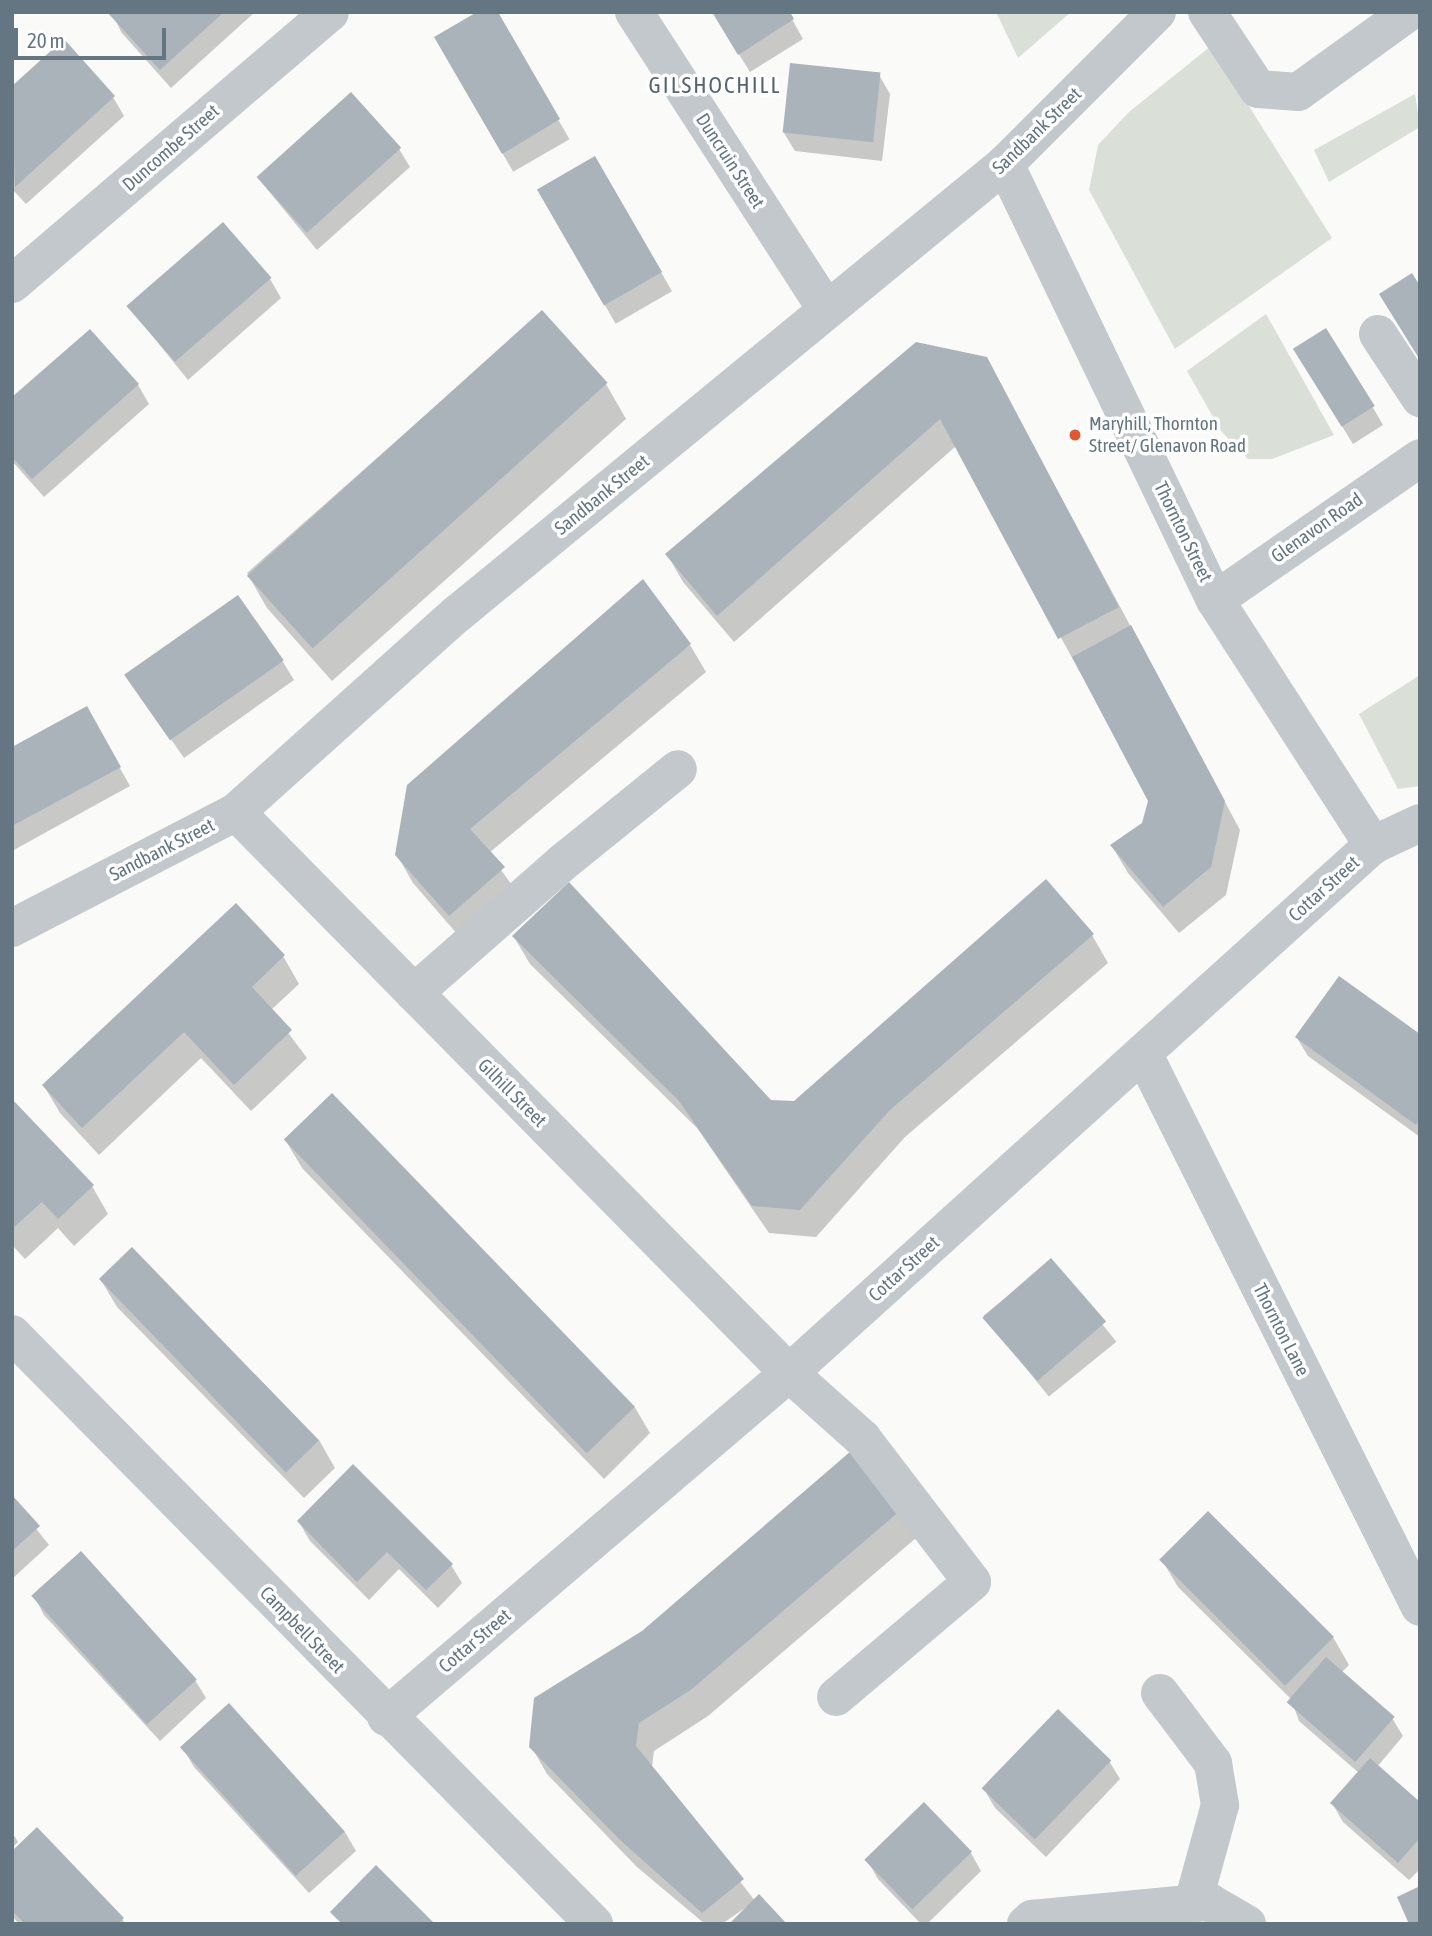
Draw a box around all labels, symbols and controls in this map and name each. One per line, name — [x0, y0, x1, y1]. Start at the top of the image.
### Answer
scale bar — [18, 14, 170, 58]
text: 20 m — [27, 28, 65, 52]
district label: GILSHOCHILL — [650, 71, 780, 99]
street label: Sandbank Street — [988, 83, 1086, 179]
street label: Duncombe Street — [118, 100, 224, 196]
street label: Duncruin Street — [691, 109, 769, 213]
place label: Maryhill, Thornton Street/ Glenavon Road — [1089, 413, 1246, 457]
marker: Maryhill, Thornton Street/ Glenavon Road — [1067, 427, 1083, 443]
street label: Sandbank Street — [550, 450, 654, 540]
street label: Thornton Street — [1149, 478, 1217, 586]
street label: Glenavon Road — [1267, 488, 1367, 568]
street label: Sandbank Street — [106, 814, 218, 886]
street label: Cottar Street — [1284, 851, 1364, 927]
street label: Gilhill Street — [473, 1054, 551, 1132]
street label: Cottar Street — [864, 1231, 944, 1307]
street label: Thornton Lane — [1248, 1280, 1314, 1380]
street label: Campbell Street — [255, 1582, 349, 1678]
street label: Cottar Street — [434, 1604, 516, 1678]

